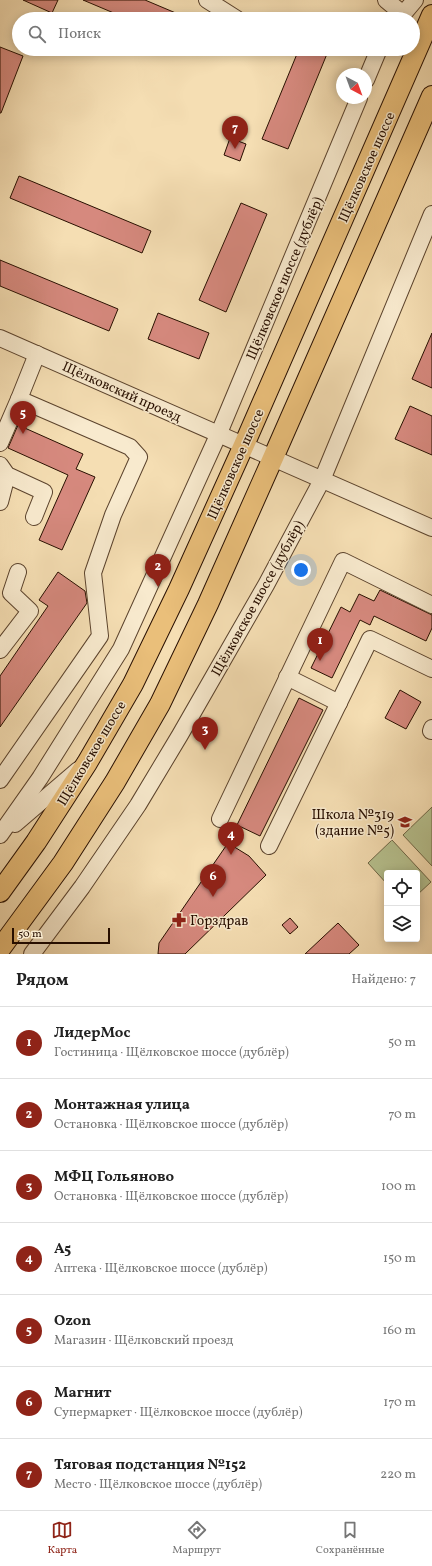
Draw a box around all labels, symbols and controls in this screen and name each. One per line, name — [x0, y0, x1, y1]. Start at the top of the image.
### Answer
search box — [12, 12, 420, 56]
icon: search — [26, 23, 48, 45]
text: Поиск — [58, 24, 101, 45]
north arrow — [336, 68, 372, 104]
street label: Щёлковское шоссе — [334, 109, 400, 226]
pin: 7 — [222, 116, 248, 149]
street label: Щёлковское шоссе (дублёр) — [242, 194, 328, 363]
street label: Щёлковский проезд — [59, 358, 184, 427]
pin: 5 — [10, 401, 36, 434]
street label: Щёлковское шоссе — [203, 406, 269, 523]
street label: Щёлковское шоссе (дублёр) — [207, 517, 309, 680]
pin: 2 — [145, 554, 171, 587]
your location — [291, 560, 311, 580]
pin: 1 — [307, 628, 333, 661]
street label: Щёлковское шоссе — [53, 697, 131, 810]
pin: 3 — [192, 717, 218, 750]
place label: Школа №319 (здание №5) — [312, 806, 394, 841]
school or university icon: Школа №319 (здание №5) — [397, 814, 413, 830]
pin: 4 — [218, 822, 244, 855]
pin: 6 — [200, 864, 226, 897]
map controls — [384, 870, 420, 942]
button: locate — [384, 870, 420, 906]
button: layers — [384, 906, 420, 942]
pharmacy icon: Горздрав — [171, 912, 187, 928]
place label: Горздрав — [190, 912, 248, 931]
scale bar — [12, 926, 110, 945]
text: 50 m — [18, 927, 42, 942]
text: Рядом — [16, 969, 69, 992]
text: Найдено: 7 — [351, 971, 416, 989]
text: ЛидерМос — [54, 1023, 130, 1044]
text: 1 — [26, 1034, 32, 1052]
text: 50 m — [388, 1034, 416, 1052]
text: Гостиница · Щёлковское шоссе (дублёр) — [54, 1044, 289, 1062]
text: Монтажная улица — [54, 1095, 190, 1116]
text: 2 — [26, 1106, 32, 1124]
text: 70 m — [388, 1106, 416, 1124]
text: Остановка · Щёлковское шоссе (дублёр) — [54, 1116, 288, 1134]
text: МФЦ Гольяново — [54, 1167, 174, 1188]
text: 3 — [26, 1178, 32, 1196]
text: 100 m — [381, 1178, 416, 1196]
text: Остановка · Щёлковское шоссе (дублёр) — [54, 1188, 288, 1206]
text: А5 — [54, 1239, 71, 1260]
text: 4 — [25, 1250, 33, 1268]
text: 150 m — [383, 1250, 416, 1268]
text: Аптека · Щёлковское шоссе (дублёр) — [54, 1260, 267, 1278]
text: Ozon — [54, 1311, 91, 1332]
text: 5 — [26, 1322, 32, 1340]
text: 160 m — [382, 1322, 416, 1340]
text: Магазин · Щёлковский проезд — [54, 1332, 233, 1350]
text: Магнит — [54, 1383, 111, 1404]
text: 6 — [25, 1394, 33, 1412]
text: 170 m — [383, 1394, 416, 1412]
text: Супермаркет · Щёлковское шоссе (дублёр) — [54, 1404, 303, 1422]
text: Тяговая подстанция №152 — [54, 1455, 246, 1476]
text: 7 — [26, 1466, 32, 1484]
text: 220 m — [380, 1466, 416, 1484]
text: Место · Щёлковское шоссе (дублёр) — [54, 1476, 262, 1494]
tab: Карта — [47, 1519, 77, 1558]
tab: Маршрут — [172, 1519, 221, 1558]
tab: Сохранённые — [316, 1519, 384, 1558]

